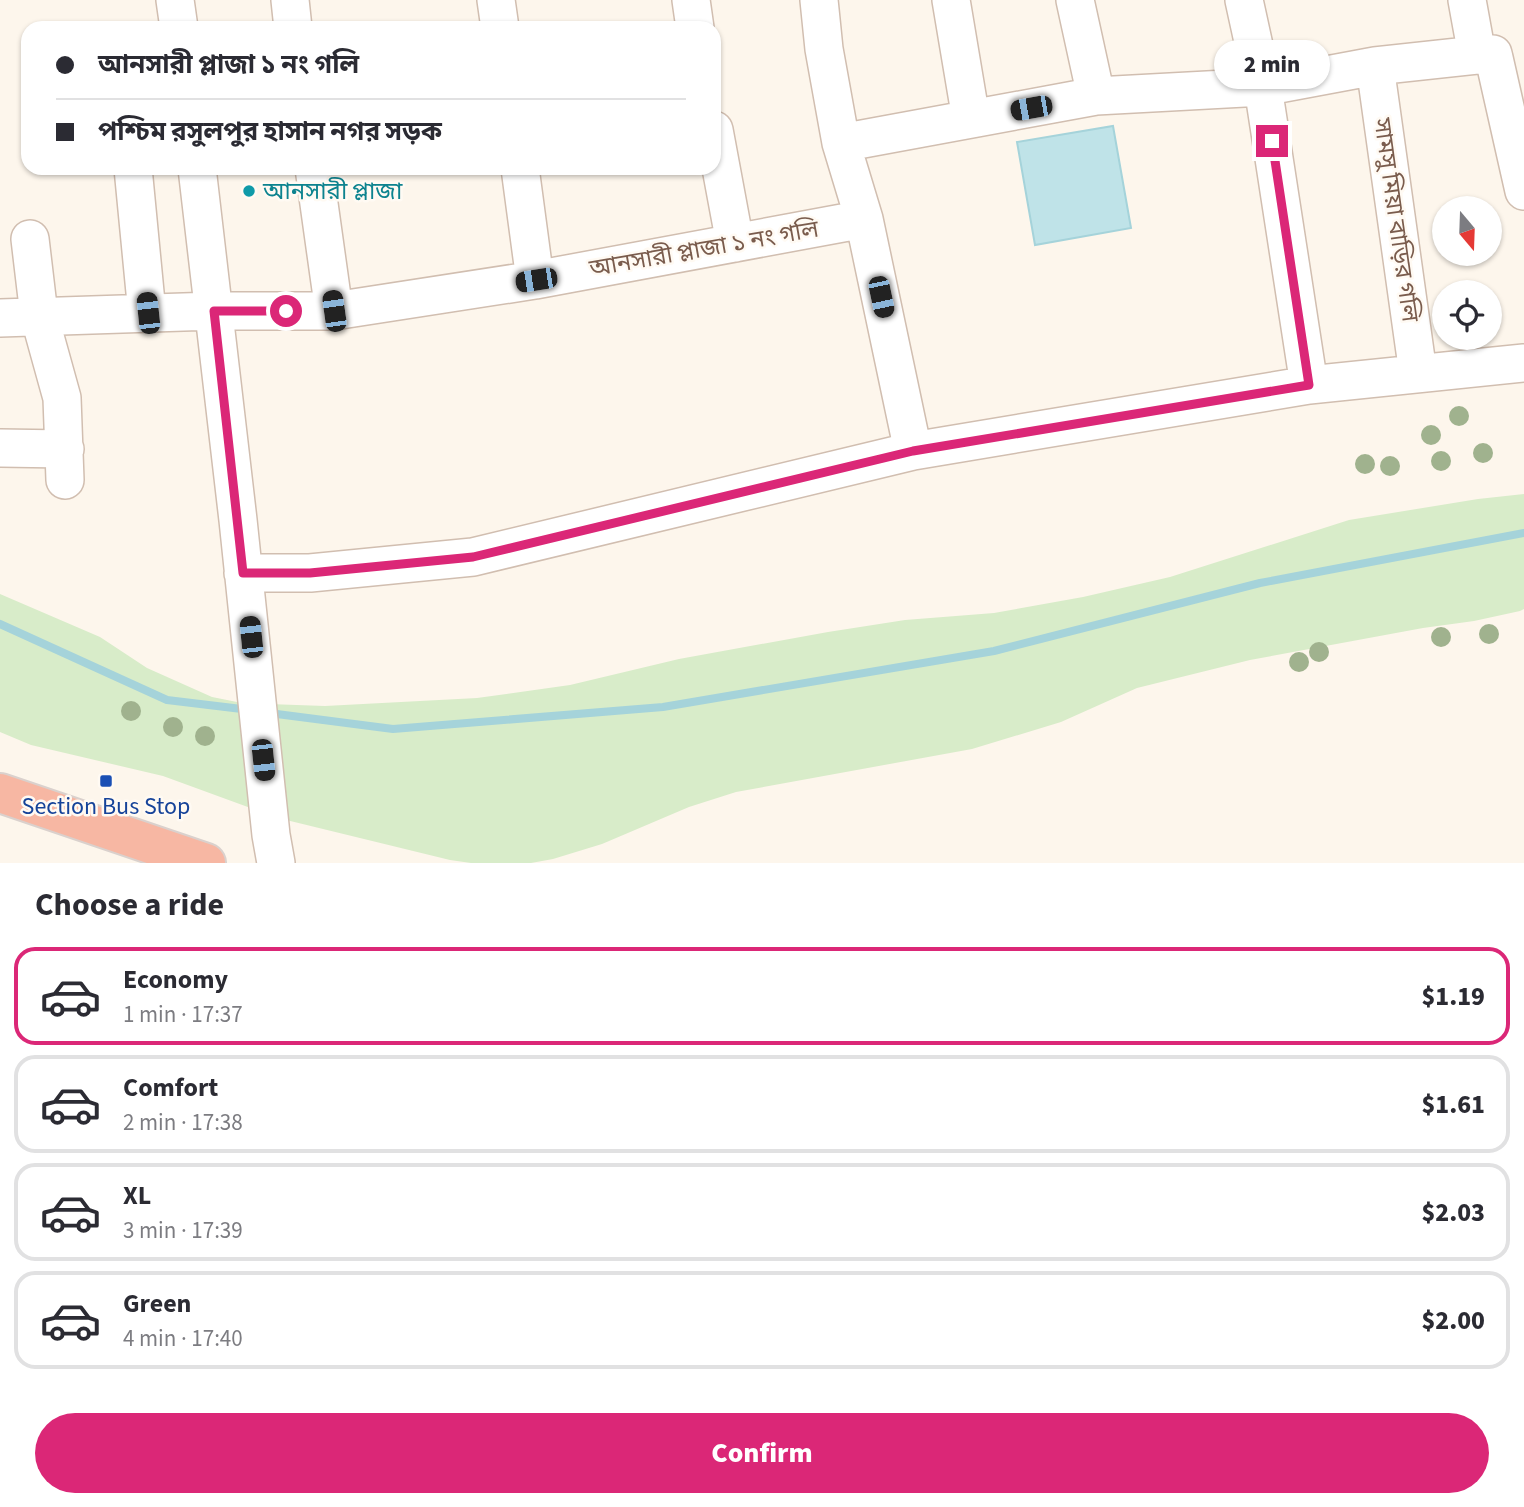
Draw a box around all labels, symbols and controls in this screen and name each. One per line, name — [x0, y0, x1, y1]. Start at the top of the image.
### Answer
callout: 2 min — [1214, 40, 1330, 88]
text: আনসারী প্লাজা ১ নং গলি — [98, 46, 359, 83]
text: 2 min — [1244, 48, 1300, 81]
car — [1009, 94, 1054, 122]
text: পশ্চিম রসুলপুর হাসান নগর সড়ক — [98, 113, 442, 150]
street label: সামসু মিয়া বাড়ির গলি — [1364, 115, 1428, 325]
route end — [1256, 125, 1288, 157]
place label: আনসারী প্লাজা — [262, 174, 403, 209]
marker: আনসারী প্লাজা — [241, 183, 257, 199]
north arrow — [1432, 196, 1502, 266]
map controls — [1432, 196, 1502, 350]
street label: আনসারী প্লাজা ১ নং গলি — [586, 212, 822, 287]
car — [514, 266, 559, 294]
car — [867, 274, 896, 320]
button: locate — [1432, 280, 1502, 350]
car — [321, 289, 348, 333]
car — [136, 291, 161, 335]
route start — [270, 295, 302, 327]
car — [239, 615, 264, 659]
car — [251, 738, 276, 782]
marker: Section Bus Stop — [98, 773, 114, 789]
place label: Section Bus Stop — [22, 789, 190, 824]
text: Choose a ride — [35, 882, 224, 928]
text: Economy — [123, 961, 228, 998]
icon: car — [39, 965, 102, 1028]
text: $1.19 — [1421, 978, 1485, 1015]
text: 1 min · 17:37 — [123, 998, 243, 1031]
text: Comfort — [123, 1069, 218, 1106]
icon: car — [39, 1073, 102, 1136]
text: $1.61 — [1421, 1086, 1485, 1123]
text: 2 min · 17:38 — [123, 1106, 243, 1139]
text: XL — [123, 1177, 151, 1214]
icon: car — [39, 1181, 102, 1244]
text: $2.03 — [1421, 1194, 1485, 1231]
text: 3 min · 17:39 — [123, 1214, 243, 1247]
text: Green — [123, 1285, 191, 1322]
icon: car — [39, 1289, 102, 1352]
text: $2.00 — [1421, 1302, 1485, 1339]
text: 4 min · 17:40 — [123, 1322, 243, 1355]
button: Confirm — [35, 1413, 1489, 1493]

